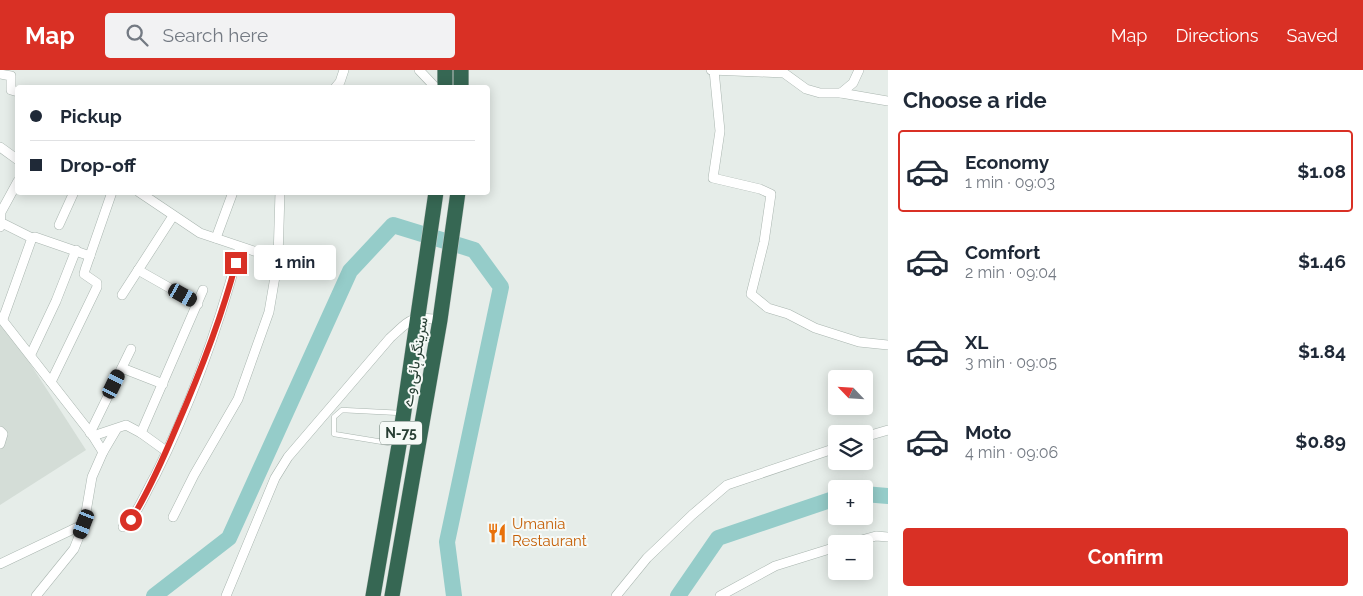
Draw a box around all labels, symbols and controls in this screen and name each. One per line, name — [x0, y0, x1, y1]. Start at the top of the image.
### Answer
search box — [105, 13, 455, 58]
text: Map — [25, 21, 75, 50]
icon: search — [123, 21, 151, 49]
text: Search here — [163, 24, 268, 46]
text: Map — [1111, 25, 1147, 46]
text: Directions — [1175, 25, 1259, 46]
text: Saved — [1287, 25, 1338, 46]
text: Choose a ride — [903, 87, 1047, 113]
text: Pickup — [60, 105, 122, 127]
icon: car — [905, 149, 950, 194]
text: Economy — [965, 151, 1049, 173]
text: Drop-off — [60, 154, 136, 176]
text: $1.08 — [1297, 160, 1346, 182]
text: 1 min · 09:03 — [965, 173, 1055, 192]
icon: car — [905, 239, 950, 284]
text: Comfort — [965, 241, 1040, 263]
callout: 1 min — [254, 246, 336, 280]
text: $1.46 — [1298, 250, 1346, 272]
route end — [225, 252, 247, 274]
text: 1 min — [275, 253, 315, 272]
text: 2 min · 09:04 — [965, 263, 1057, 282]
car — [166, 281, 199, 309]
street label: سرینگر ہائی وے — [398, 315, 433, 409]
icon: car — [905, 329, 950, 374]
text: XL — [965, 331, 988, 353]
text: $1.84 — [1298, 340, 1346, 362]
text: 3 min · 09:05 — [965, 353, 1057, 372]
car — [100, 367, 127, 401]
north arrow — [828, 370, 872, 415]
map controls — [828, 370, 873, 580]
icon: car — [905, 419, 950, 464]
text: Moto — [965, 421, 1011, 443]
road number: N-75 — [380, 422, 422, 444]
button: layers — [828, 425, 873, 470]
text: $0.89 — [1295, 430, 1346, 452]
text: 4 min · 09:06 — [965, 443, 1058, 462]
button: + — [828, 480, 873, 525]
car — [71, 507, 96, 541]
route start — [120, 509, 142, 531]
place label: Umania Restaurant — [512, 515, 587, 550]
restaurant icon: Umania Restaurant — [486, 522, 508, 544]
button: Confirm — [903, 528, 1348, 586]
button: − — [828, 535, 873, 580]

